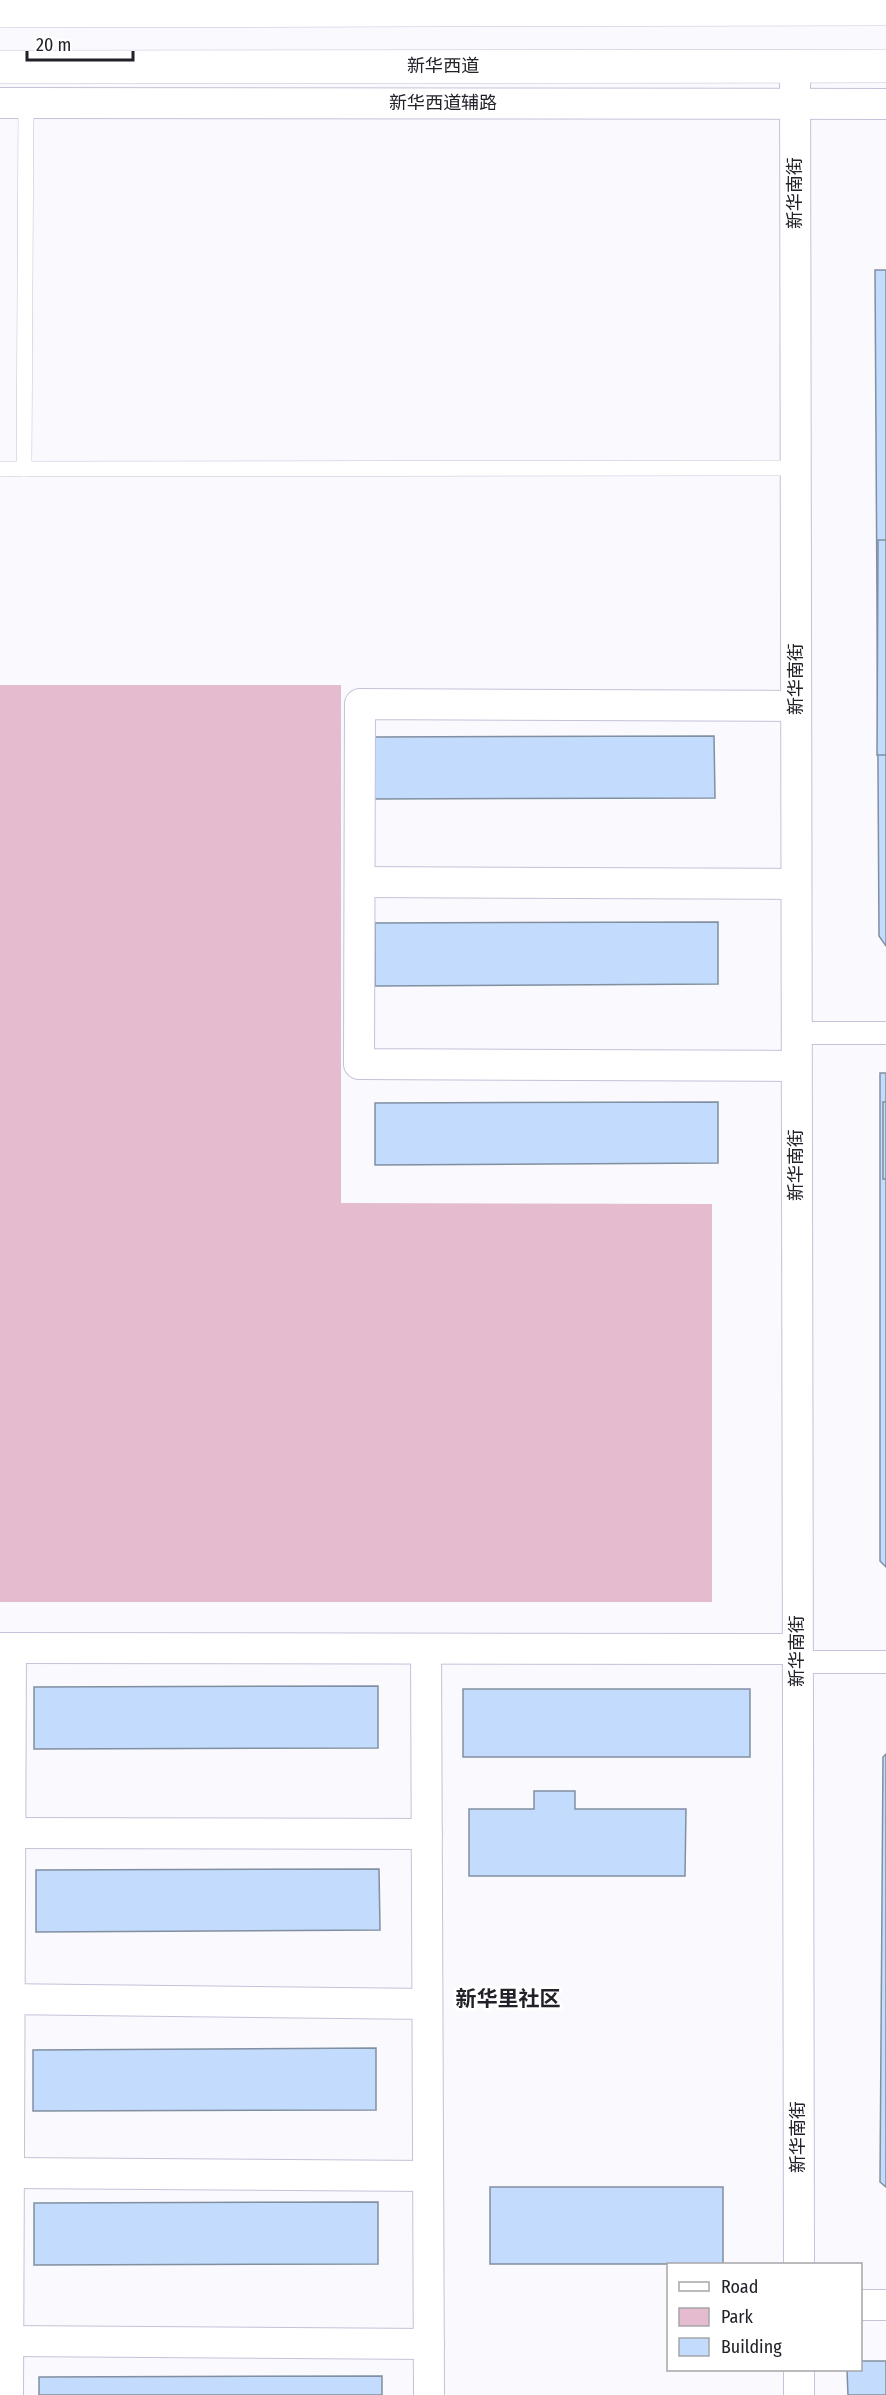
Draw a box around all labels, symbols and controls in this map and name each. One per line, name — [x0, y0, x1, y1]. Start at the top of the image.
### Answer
scale bar — [27, 24, 134, 62]
text: 20 m — [36, 34, 71, 56]
street label: 新华西道 — [407, 55, 479, 77]
street label: 新华西道辅路 — [389, 92, 497, 114]
street label: 新华南街 — [784, 157, 806, 229]
street label: 新华南街 — [785, 643, 807, 715]
street label: 新华南街 — [785, 1129, 807, 1201]
street label: 新华南街 — [786, 1615, 808, 1687]
district label: 新华里社区 — [456, 1986, 561, 2012]
street label: 新华南街 — [787, 2101, 809, 2173]
legend — [667, 2263, 862, 2371]
text: Road — [721, 2276, 758, 2298]
text: Park — [721, 2306, 754, 2328]
text: Building — [721, 2336, 782, 2358]

